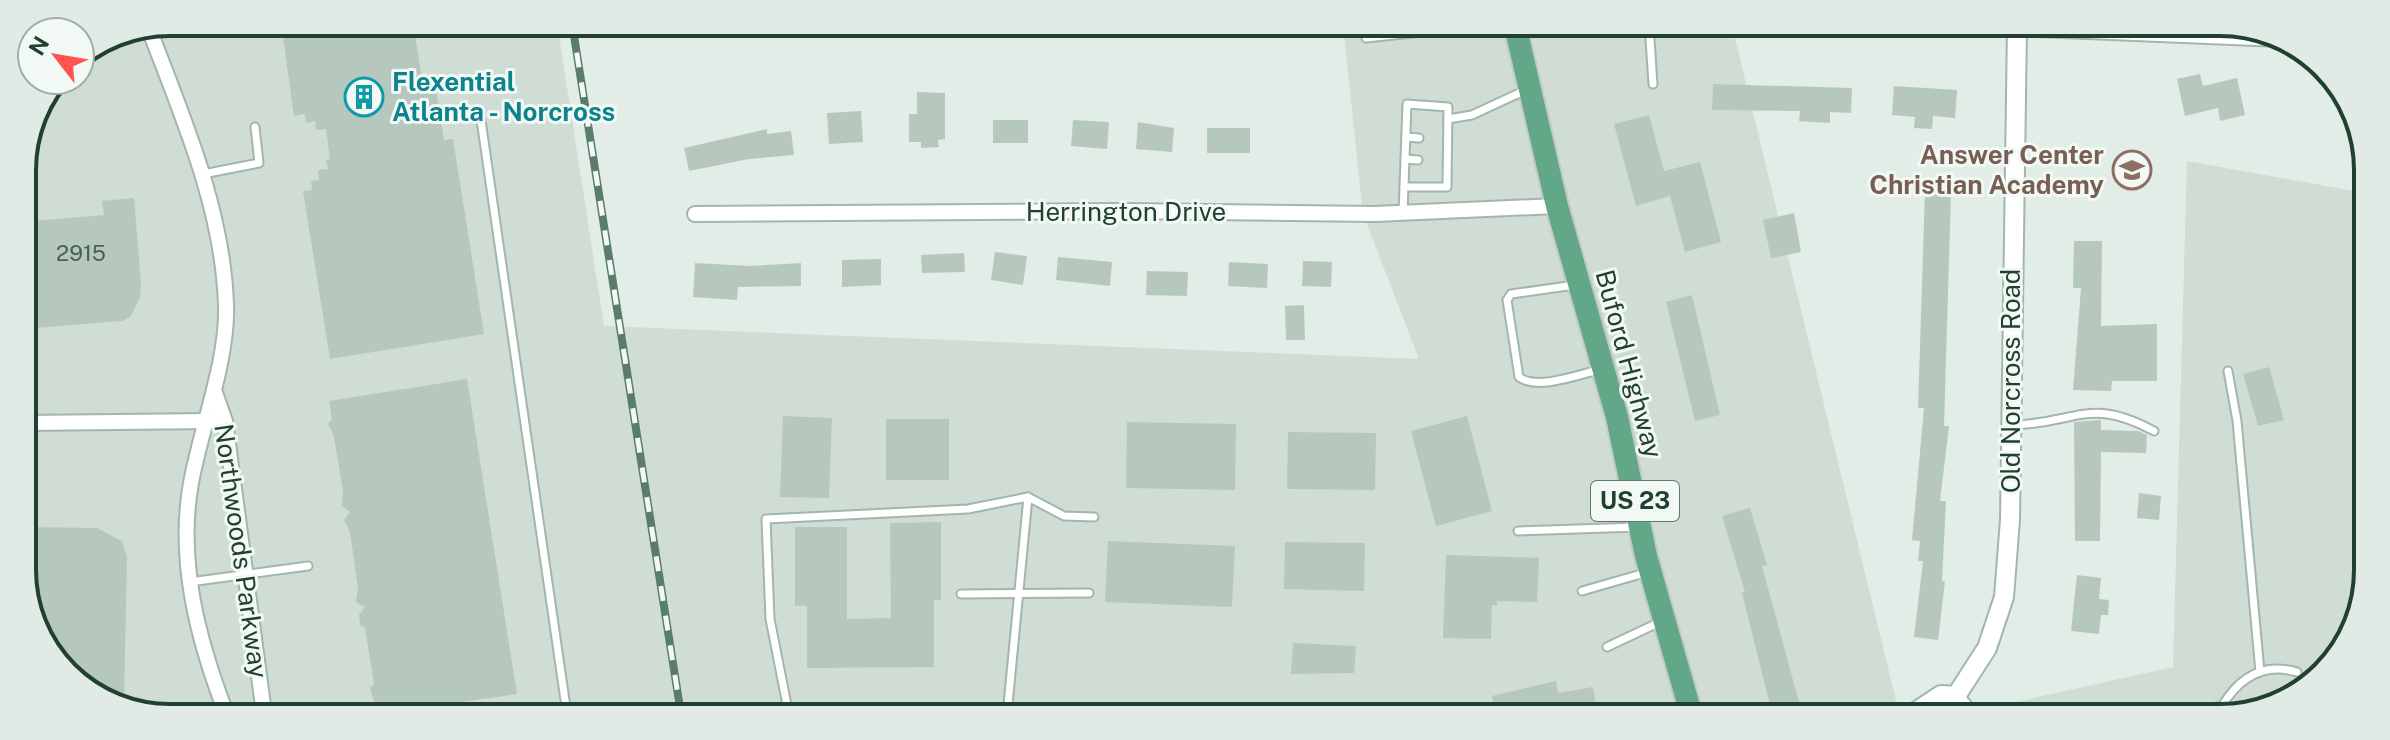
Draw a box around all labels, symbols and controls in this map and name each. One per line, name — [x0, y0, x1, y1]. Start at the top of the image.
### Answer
north arrow — [16, 16, 96, 96]
text: N — [23, 32, 54, 60]
place label: Flexential Atlanta - Norcross — [392, 66, 615, 127]
building icon: Flexential Atlanta - Norcross — [343, 76, 385, 118]
place label: Answer Center Christian Academy — [1869, 139, 2104, 200]
school or university icon: Answer Center Christian Academy — [2111, 149, 2153, 191]
street label: Herrington Drive — [1026, 196, 1226, 227]
house number: 2915 — [56, 240, 106, 266]
street label: Buford Highway — [1589, 266, 1670, 462]
street label: Old Norcross Road — [1995, 269, 2026, 493]
street label: Northwoods Parkway — [208, 422, 275, 680]
road number: US 23 — [1591, 481, 1679, 521]

